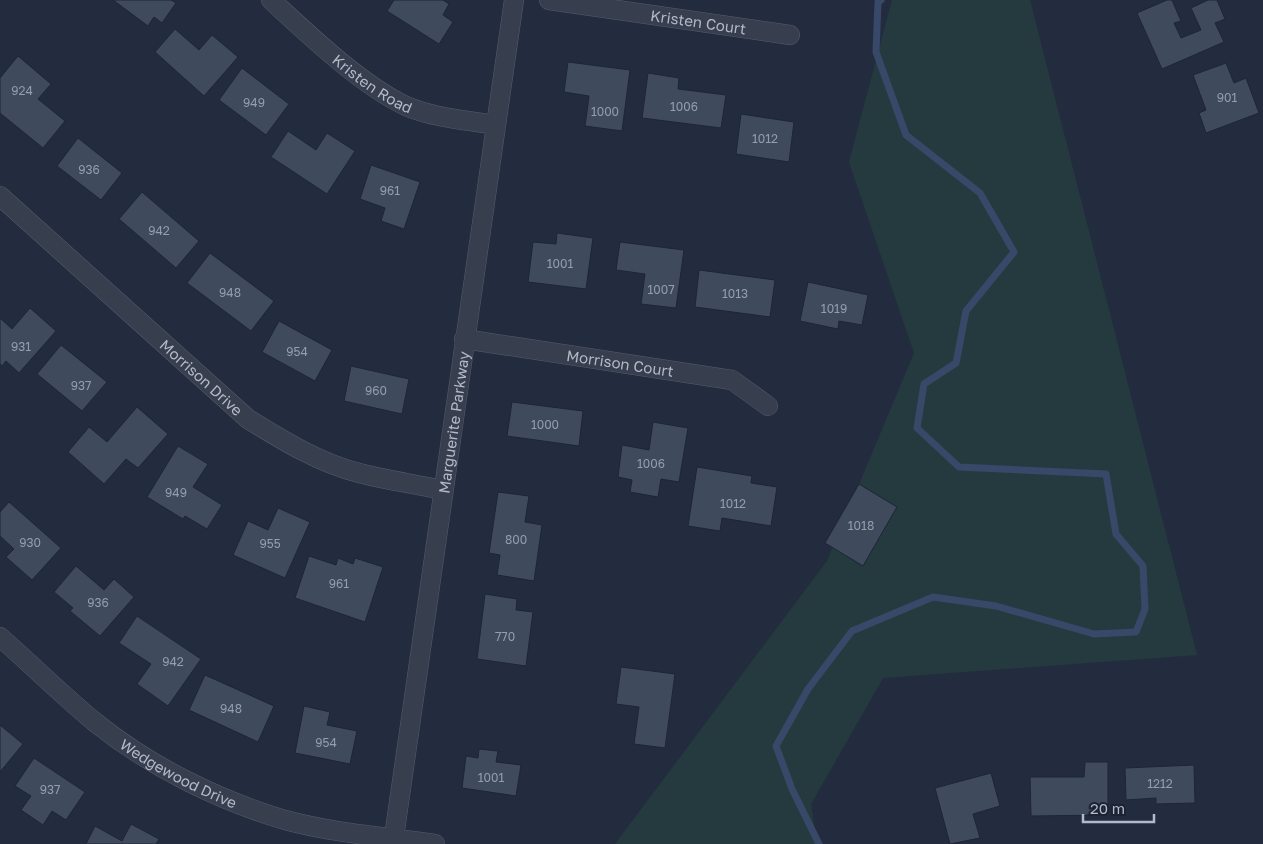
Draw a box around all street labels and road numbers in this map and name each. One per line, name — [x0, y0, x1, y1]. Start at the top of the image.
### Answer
street label: Kristen Court — [649, 6, 747, 38]
street label: Kristen Road — [329, 50, 415, 117]
street label: Morrison Drive — [157, 335, 247, 419]
street label: Morrison Court — [565, 346, 675, 380]
street label: Marguerite Parkway — [434, 349, 473, 495]
street label: Wedgewood Drive — [117, 735, 240, 812]

